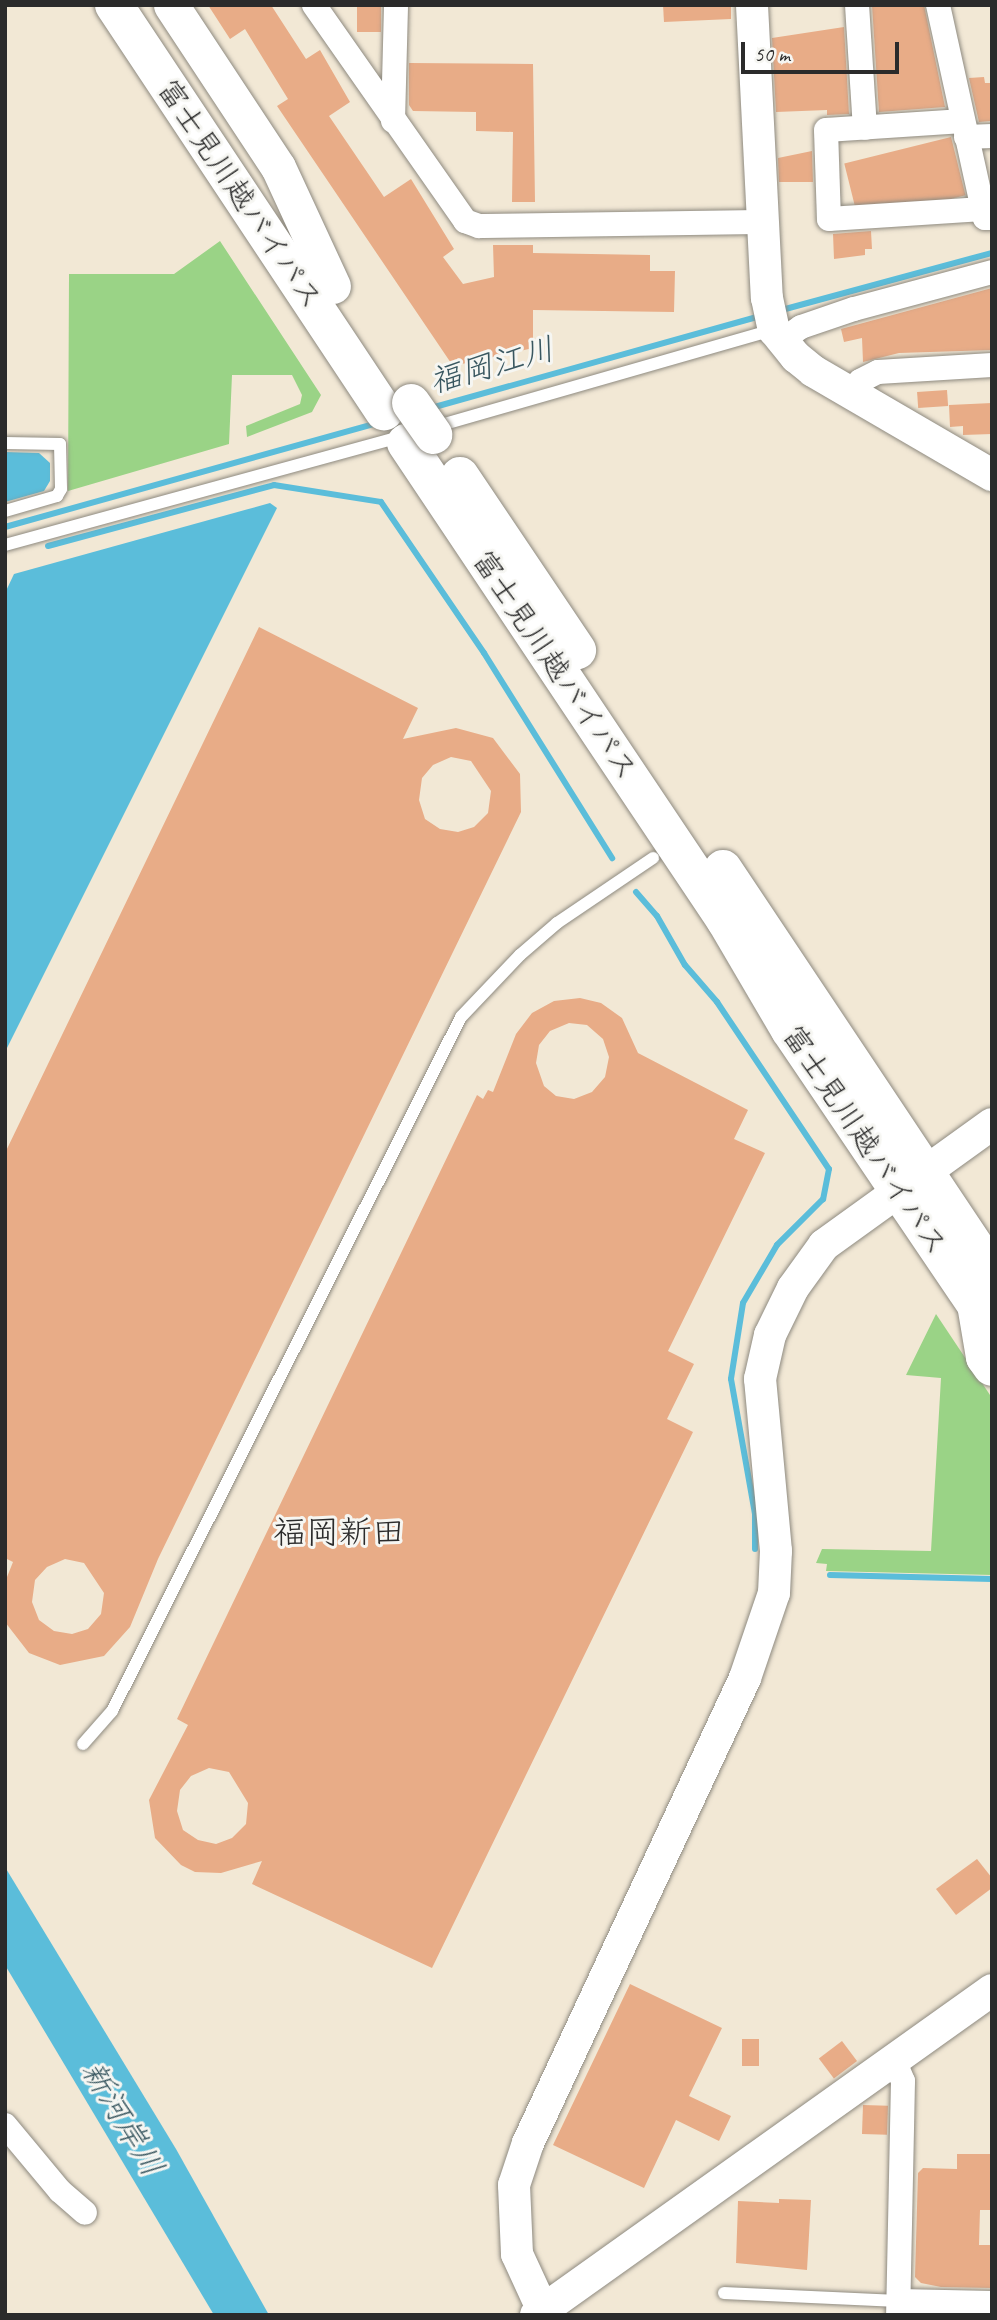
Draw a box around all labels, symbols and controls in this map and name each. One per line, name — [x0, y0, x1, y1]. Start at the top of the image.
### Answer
scale bar — [745, 28, 902, 72]
text: 50 m — [754, 41, 790, 67]
street label: 富士見川越バイパス — [150, 72, 330, 316]
water label: 福岡江川 — [425, 330, 559, 402]
street label: 富士見川越バイパス — [465, 543, 645, 787]
street label: 富士見川越バイパス — [775, 1018, 955, 1262]
district label: 福岡新田 — [273, 1513, 405, 1553]
water label: 新河岸川 — [73, 2054, 171, 2184]

